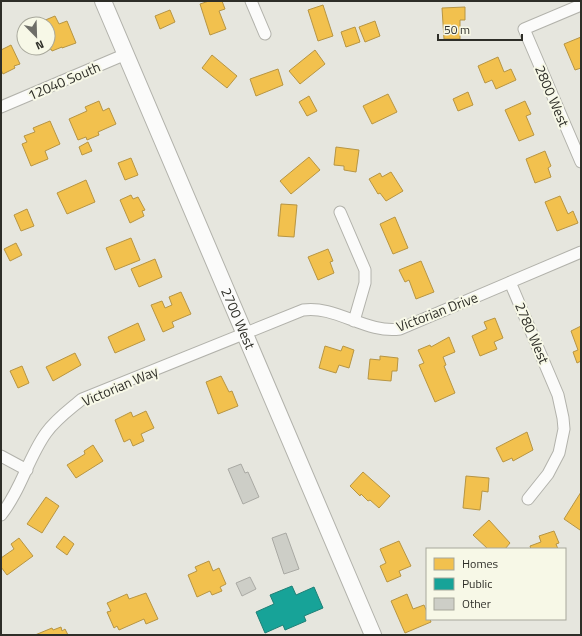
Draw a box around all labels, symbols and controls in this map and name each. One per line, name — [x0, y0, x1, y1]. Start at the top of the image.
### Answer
north arrow — [16, 16, 56, 56]
scale bar — [438, 16, 522, 42]
text: 50 m — [444, 20, 470, 39]
text: N — [33, 36, 47, 54]
street label: 12040 South — [24, 56, 103, 105]
street label: 2800 West — [530, 62, 575, 130]
street label: 2700 West — [216, 284, 261, 352]
street label: Victorian Drive — [393, 286, 481, 337]
street label: 2780 West — [510, 299, 555, 367]
street label: Victorian Way — [78, 360, 161, 411]
legend — [426, 548, 566, 620]
text: Homes — [462, 554, 498, 573]
text: Public — [462, 574, 492, 593]
text: Other — [462, 594, 491, 613]

